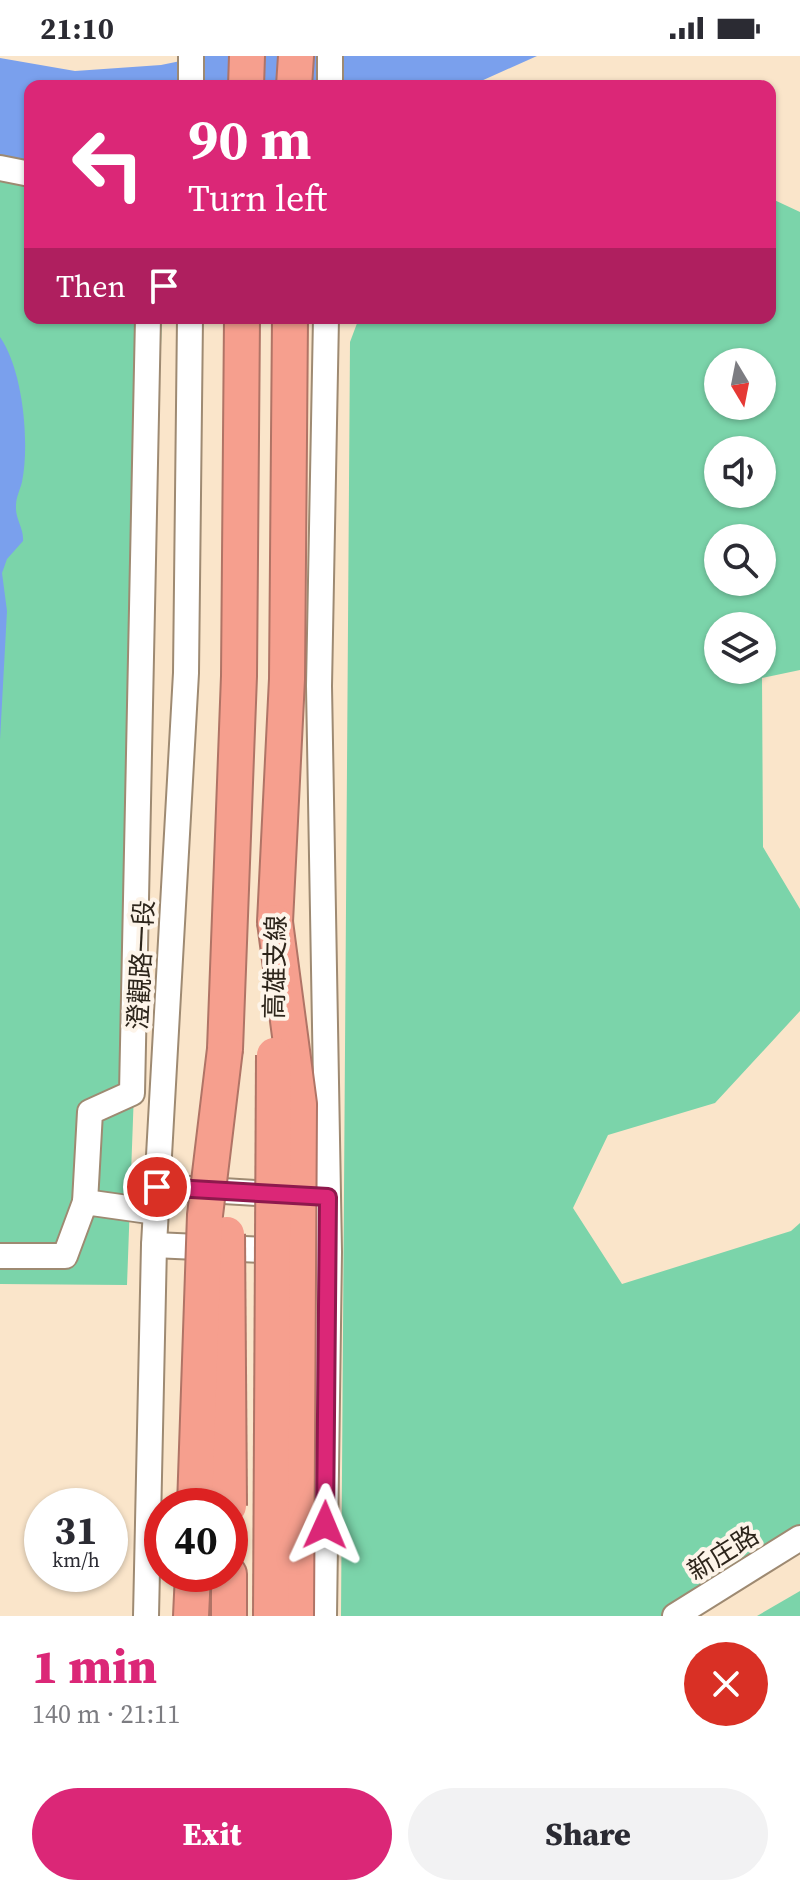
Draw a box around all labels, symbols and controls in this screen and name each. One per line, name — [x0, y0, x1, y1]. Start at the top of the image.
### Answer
text: 21:10 — [40, 8, 114, 49]
text: 90 m — [188, 101, 311, 178]
icon: left — [56, 112, 160, 216]
text: Turn left — [188, 174, 327, 223]
icon: arrive — [142, 264, 186, 308]
text: Then — [56, 266, 126, 307]
north arrow — [704, 348, 776, 420]
map controls — [704, 348, 776, 684]
button: sound — [704, 436, 776, 508]
button: search — [704, 524, 776, 596]
button: layers — [704, 612, 776, 684]
street label: 澄觀路一段 — [120, 899, 162, 1031]
street label: 高雄支線 — [256, 915, 294, 1019]
pin — [123, 1153, 191, 1221]
icon: arrive — [135, 1165, 179, 1209]
position arrow — [283, 1483, 367, 1567]
speed limit sign: 40 — [144, 1488, 248, 1592]
text: 31 — [54, 1503, 98, 1557]
street label: 新庄路 — [680, 1517, 766, 1589]
text: km/h — [52, 1546, 100, 1574]
text: 1 min — [32, 1633, 157, 1699]
button: close — [684, 1642, 768, 1726]
text: 140 m · 21:11 — [32, 1696, 180, 1732]
button: Exit — [32, 1788, 392, 1880]
button: Share — [408, 1788, 768, 1880]

